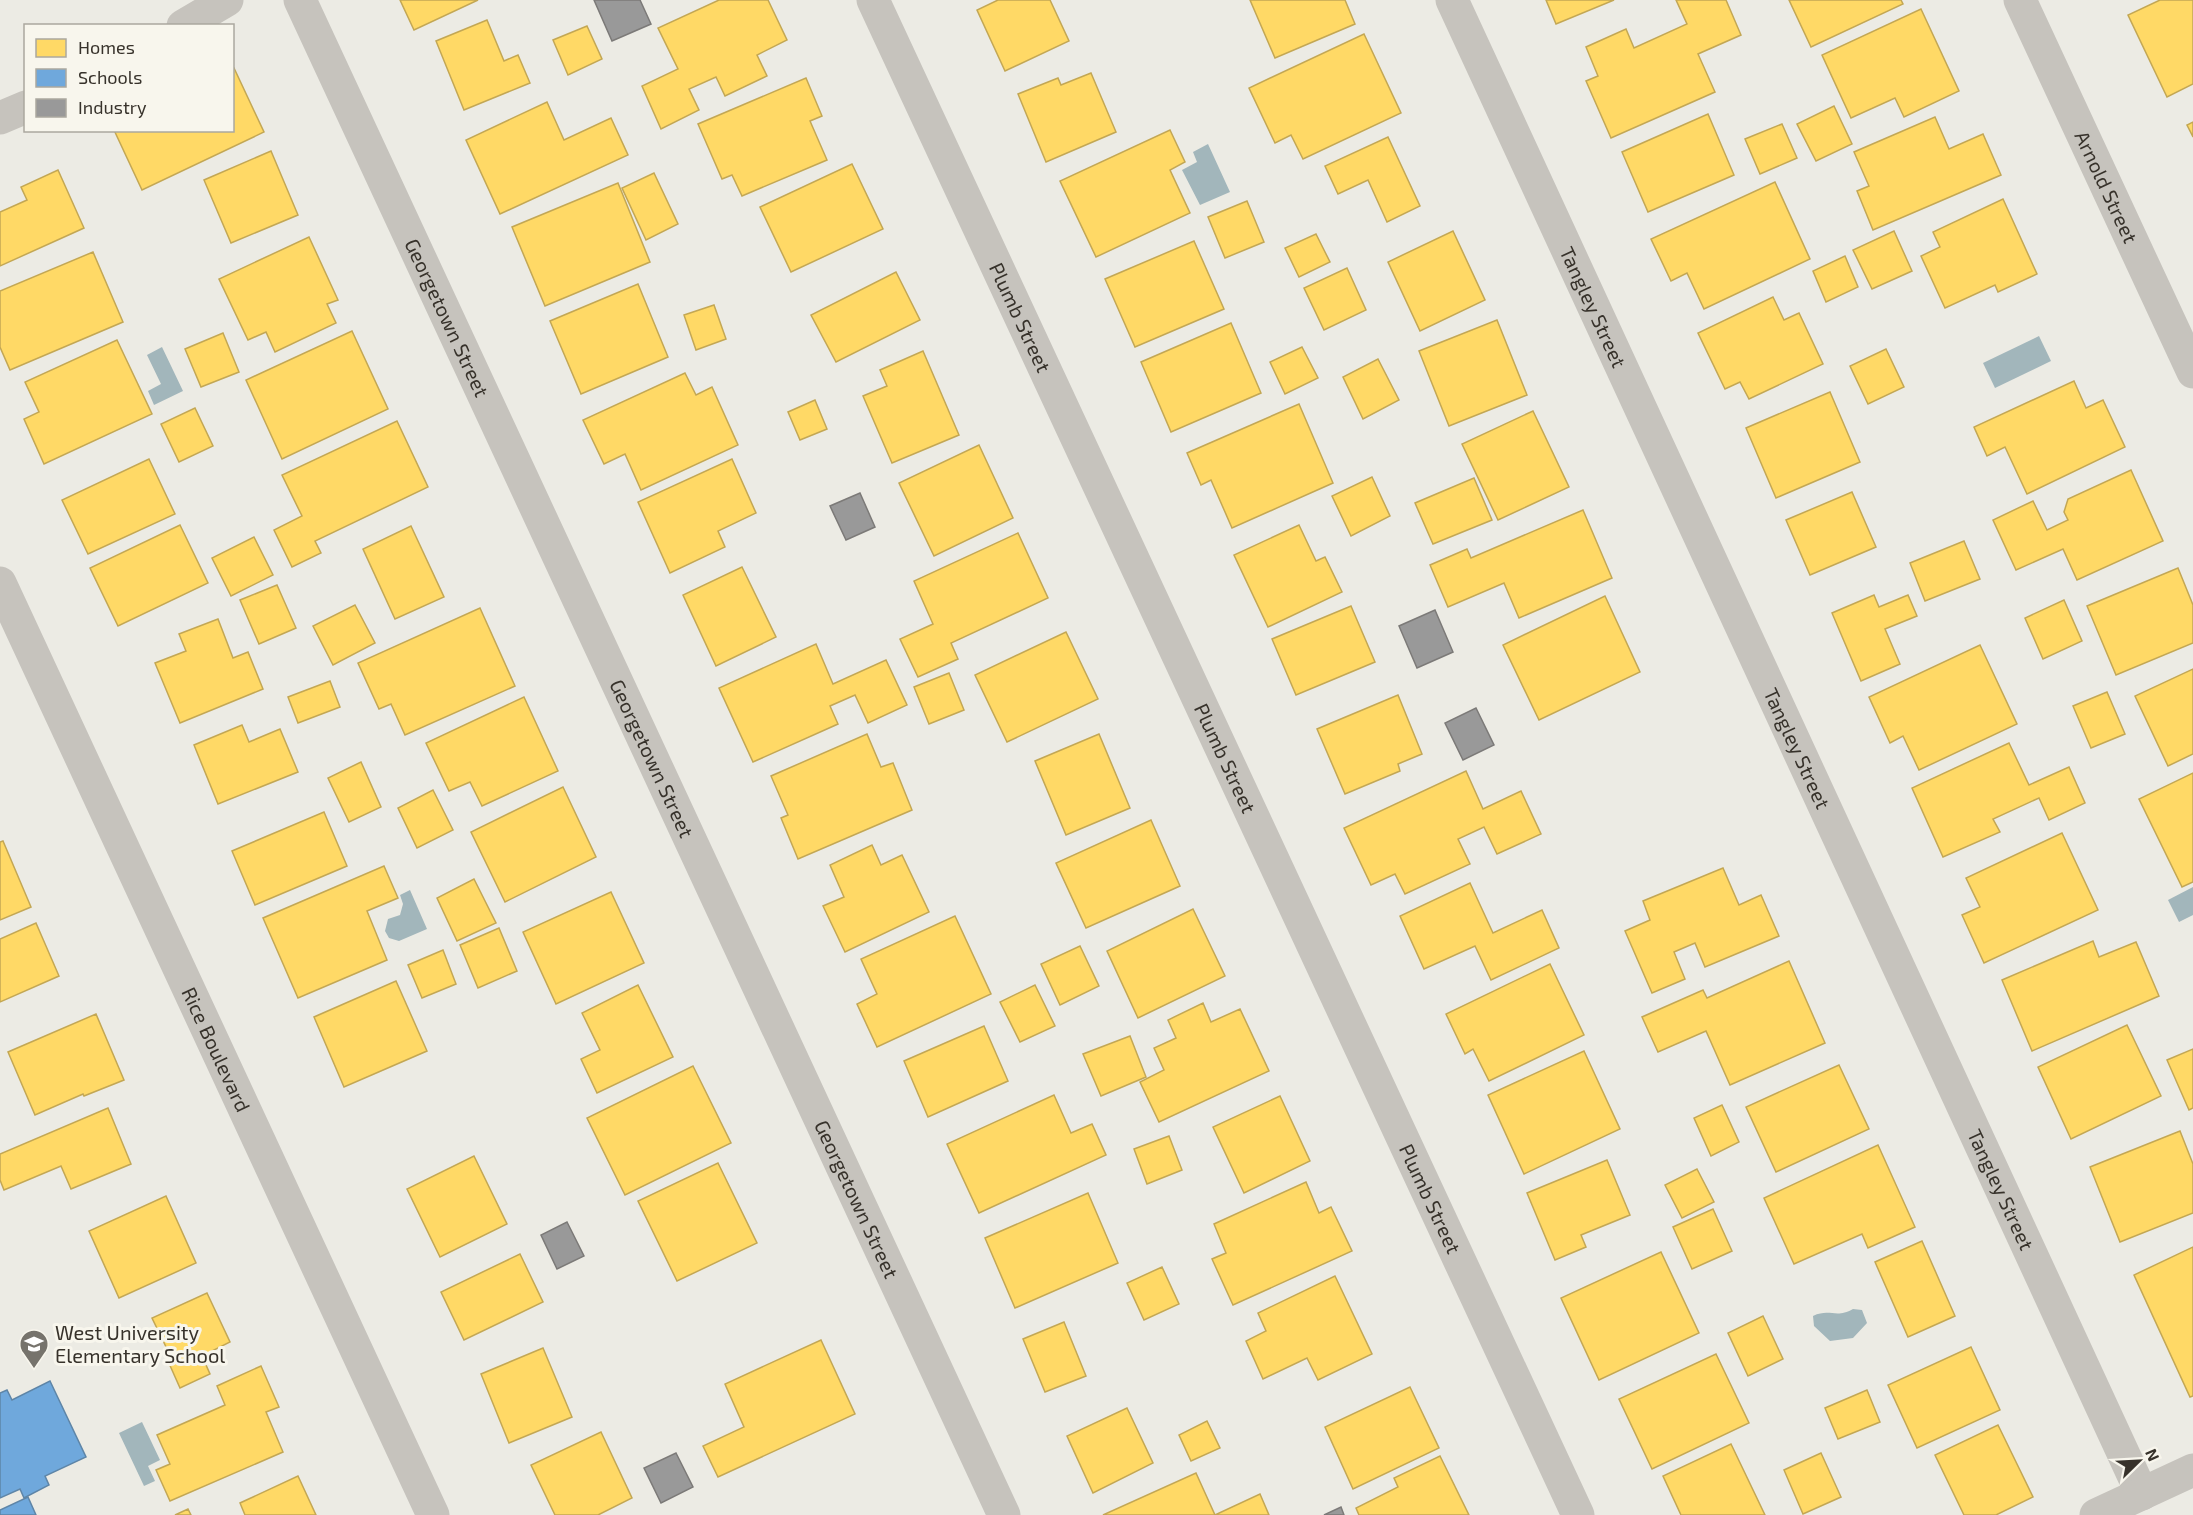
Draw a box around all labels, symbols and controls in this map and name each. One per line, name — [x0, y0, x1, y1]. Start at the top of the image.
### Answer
legend — [24, 24, 234, 132]
text: Homes — [78, 36, 135, 58]
text: Schools — [78, 66, 142, 88]
text: Industry — [78, 96, 147, 118]
street label: Arnold Street — [2070, 127, 2143, 247]
street label: Georgetown Street — [400, 235, 495, 401]
street label: Tangley Street — [1555, 243, 1632, 371]
street label: Plumb Street — [985, 259, 1057, 376]
street label: Georgetown Street — [605, 675, 700, 841]
street label: Tangley Street — [1759, 684, 1836, 813]
street label: Plumb Street — [1190, 699, 1262, 817]
street label: Rice Boulevard — [177, 983, 256, 1115]
street label: Georgetown Street — [810, 1116, 904, 1282]
street label: Tangley Street — [1963, 1125, 2040, 1254]
street label: Plumb Street — [1395, 1140, 1467, 1258]
place label: West University Elementary School — [55, 1320, 225, 1367]
school or university icon: West University Elementary School — [18, 1328, 50, 1370]
north arrow — [2109, 1431, 2169, 1491]
text: N — [2142, 1446, 2164, 1464]

